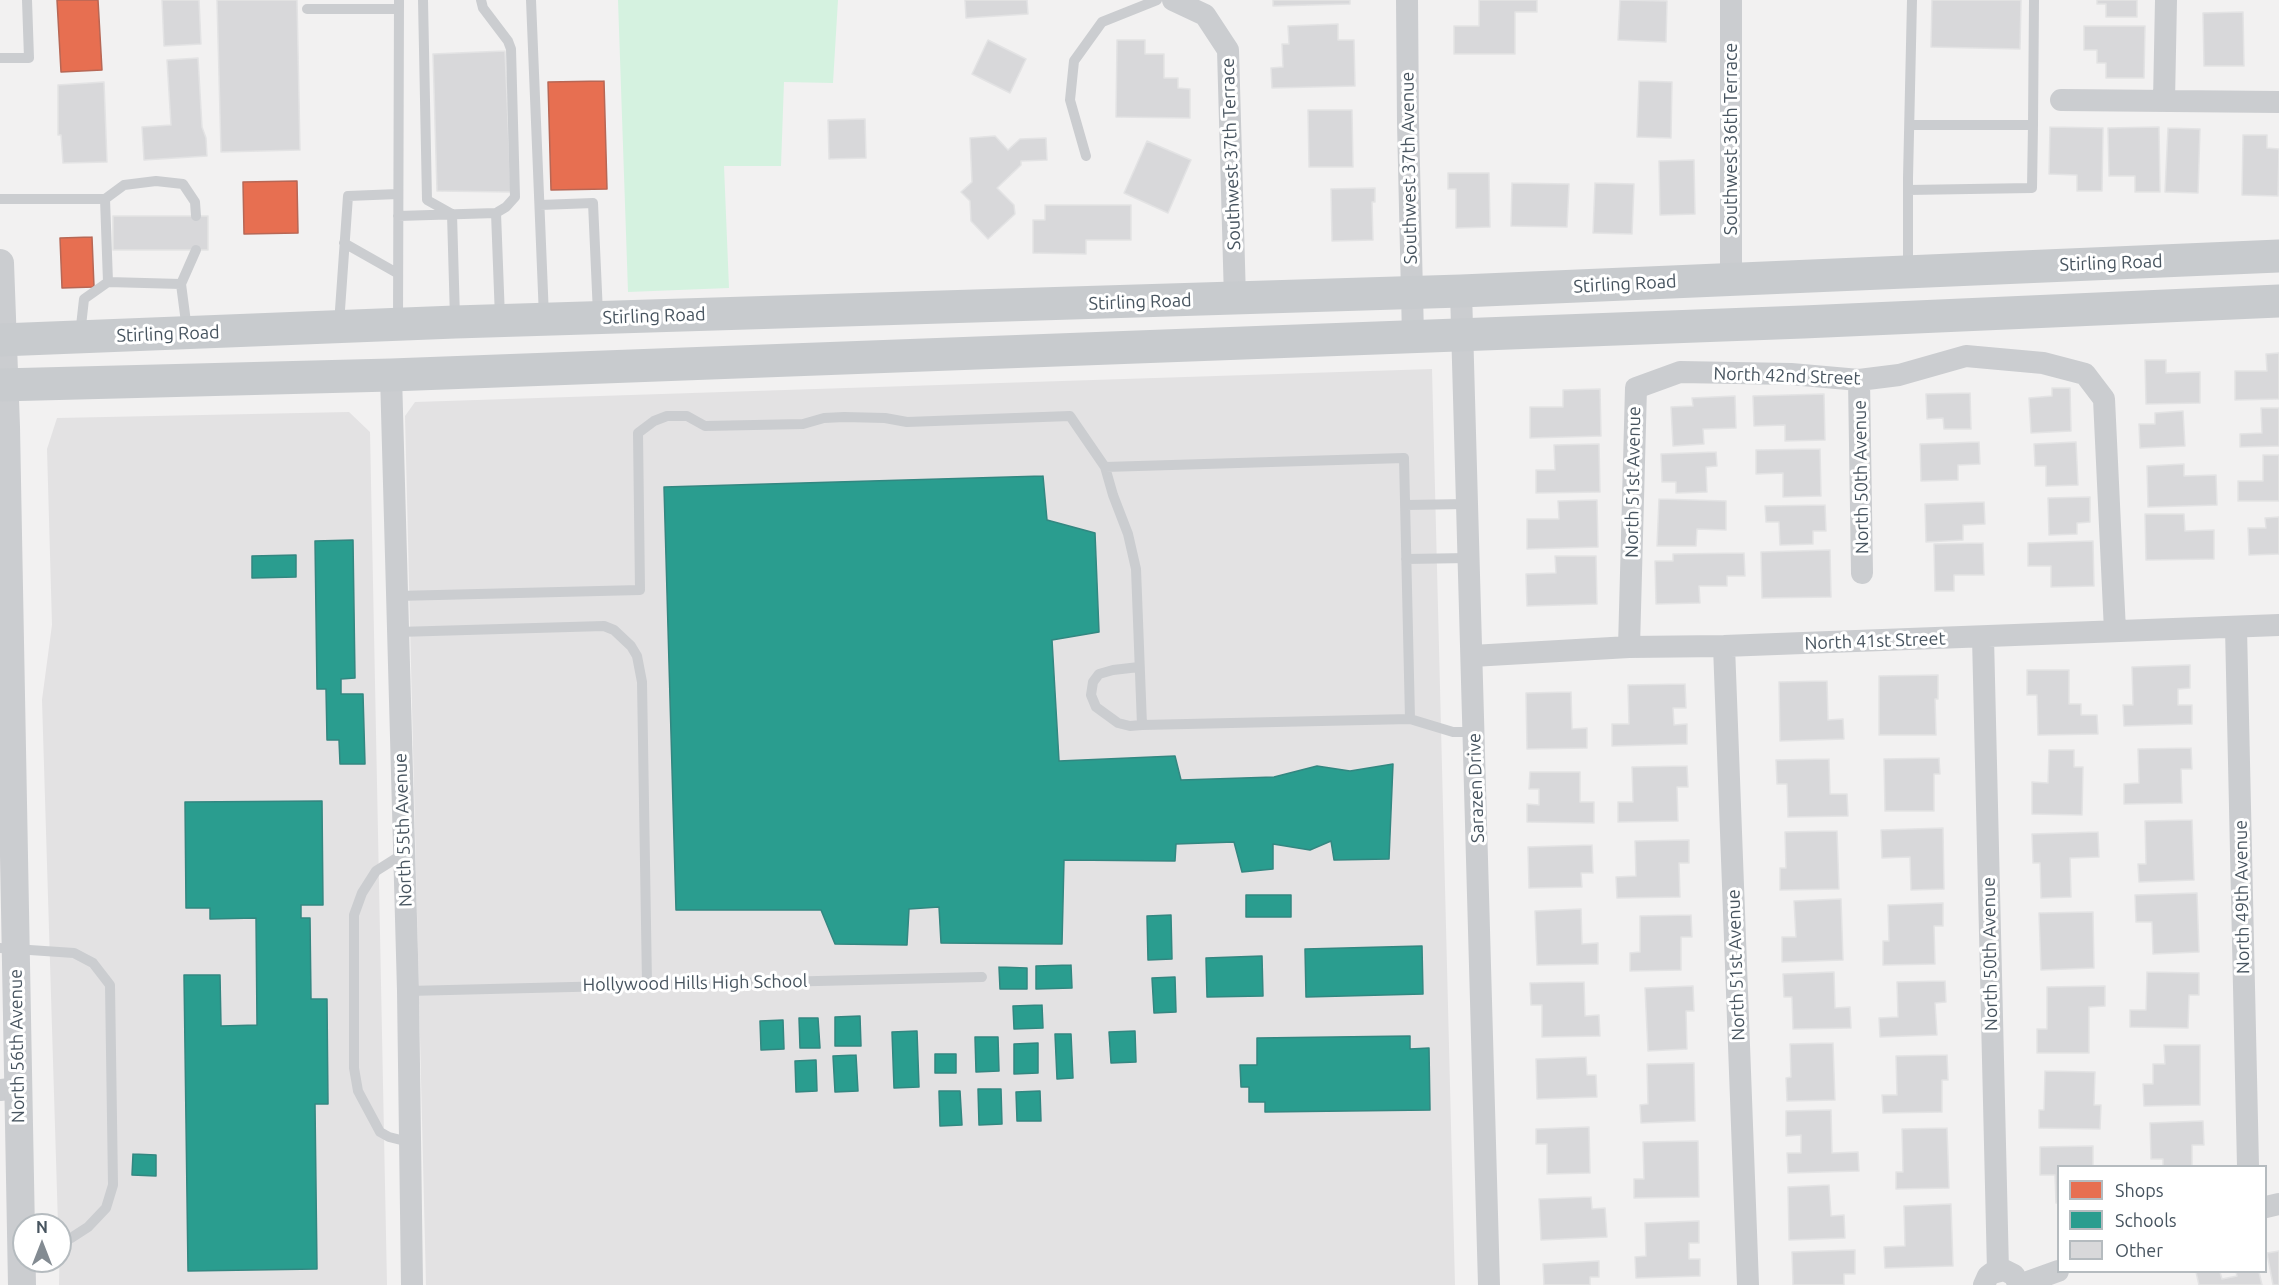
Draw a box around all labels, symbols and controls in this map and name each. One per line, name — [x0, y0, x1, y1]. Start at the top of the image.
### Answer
street label: Southwest 36th Terrace — [1720, 43, 1742, 235]
street label: Southwest 37th Terrace — [1217, 57, 1245, 251]
street label: Southwest 37th Avenue — [1397, 71, 1421, 265]
street label: Stirling Road — [2059, 250, 2163, 276]
street label: Stirling Road — [1573, 271, 1677, 297]
street label: Stirling Road — [1088, 289, 1192, 315]
street label: Stirling Road — [602, 303, 706, 329]
street label: Stirling Road — [116, 321, 220, 347]
street label: North 42nd Street — [1713, 363, 1861, 389]
street label: North 50th Avenue — [1849, 400, 1873, 554]
street label: North 51st Avenue — [1621, 406, 1645, 558]
street label: North 41st Street — [1804, 628, 1946, 654]
street label: Sarazen Drive — [1463, 733, 1489, 843]
street label: North 55th Avenue — [390, 753, 416, 907]
street label: North 49th Avenue — [2230, 820, 2254, 974]
street label: North 50th Avenue — [1978, 877, 2002, 1031]
street label: North 51st Avenue — [1723, 889, 1749, 1041]
street label: North 56th Avenue — [5, 969, 29, 1123]
street label: Hollywood Hills High School — [582, 970, 808, 996]
legend — [2057, 1165, 2267, 1273]
text: Shops — [2115, 1180, 2164, 1200]
text: Schools — [2115, 1210, 2177, 1230]
north arrow — [12, 1213, 72, 1273]
text: N — [36, 1218, 48, 1236]
text: Other — [2115, 1240, 2163, 1260]

